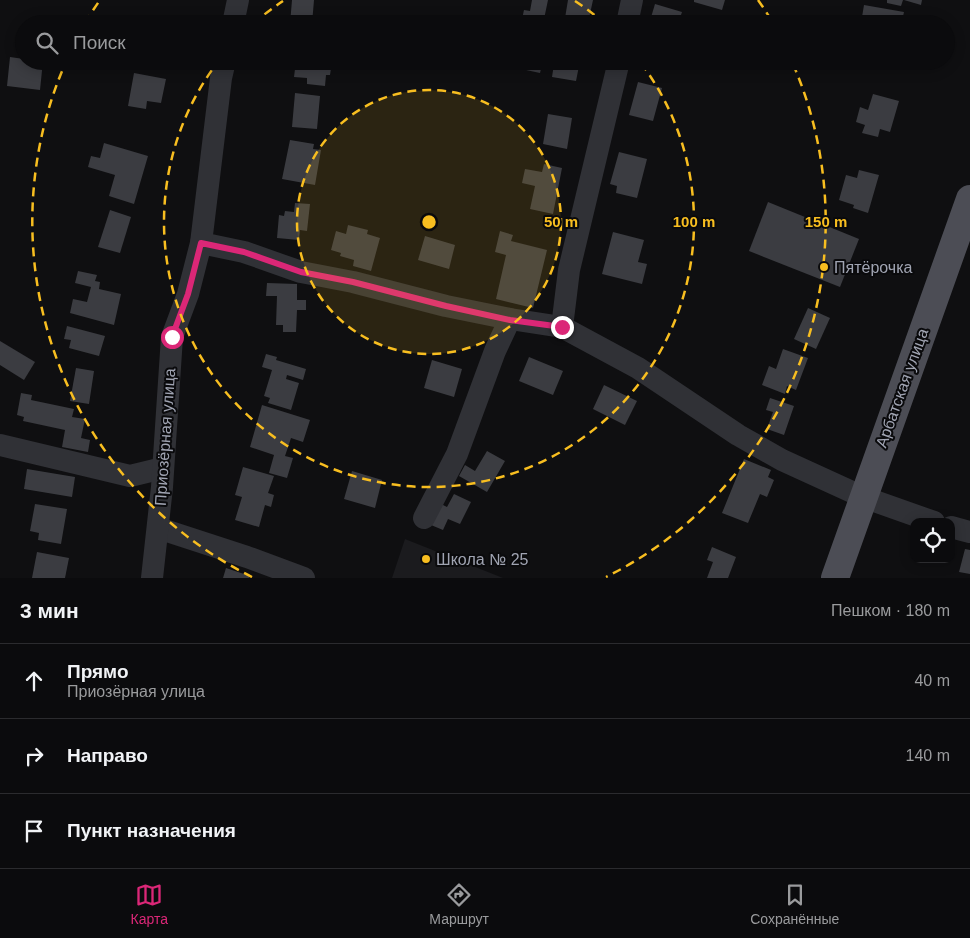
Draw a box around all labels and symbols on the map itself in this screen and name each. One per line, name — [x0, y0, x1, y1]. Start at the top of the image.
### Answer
centre of rings — [420, 213, 438, 231]
text: 50 m — [544, 213, 578, 230]
text: 100 m — [673, 213, 715, 230]
text: 150 m — [805, 213, 847, 230]
place label: Пятёрочка — [834, 259, 913, 276]
marker: Пятёрочка — [818, 261, 830, 273]
route end — [551, 316, 574, 339]
route start — [161, 326, 184, 349]
street label: Арбатская улица — [873, 326, 931, 450]
street label: Приозёрная улица — [152, 367, 178, 506]
place label: Школа № 25 — [436, 551, 529, 568]
marker: Школа № 25 — [420, 553, 432, 565]

